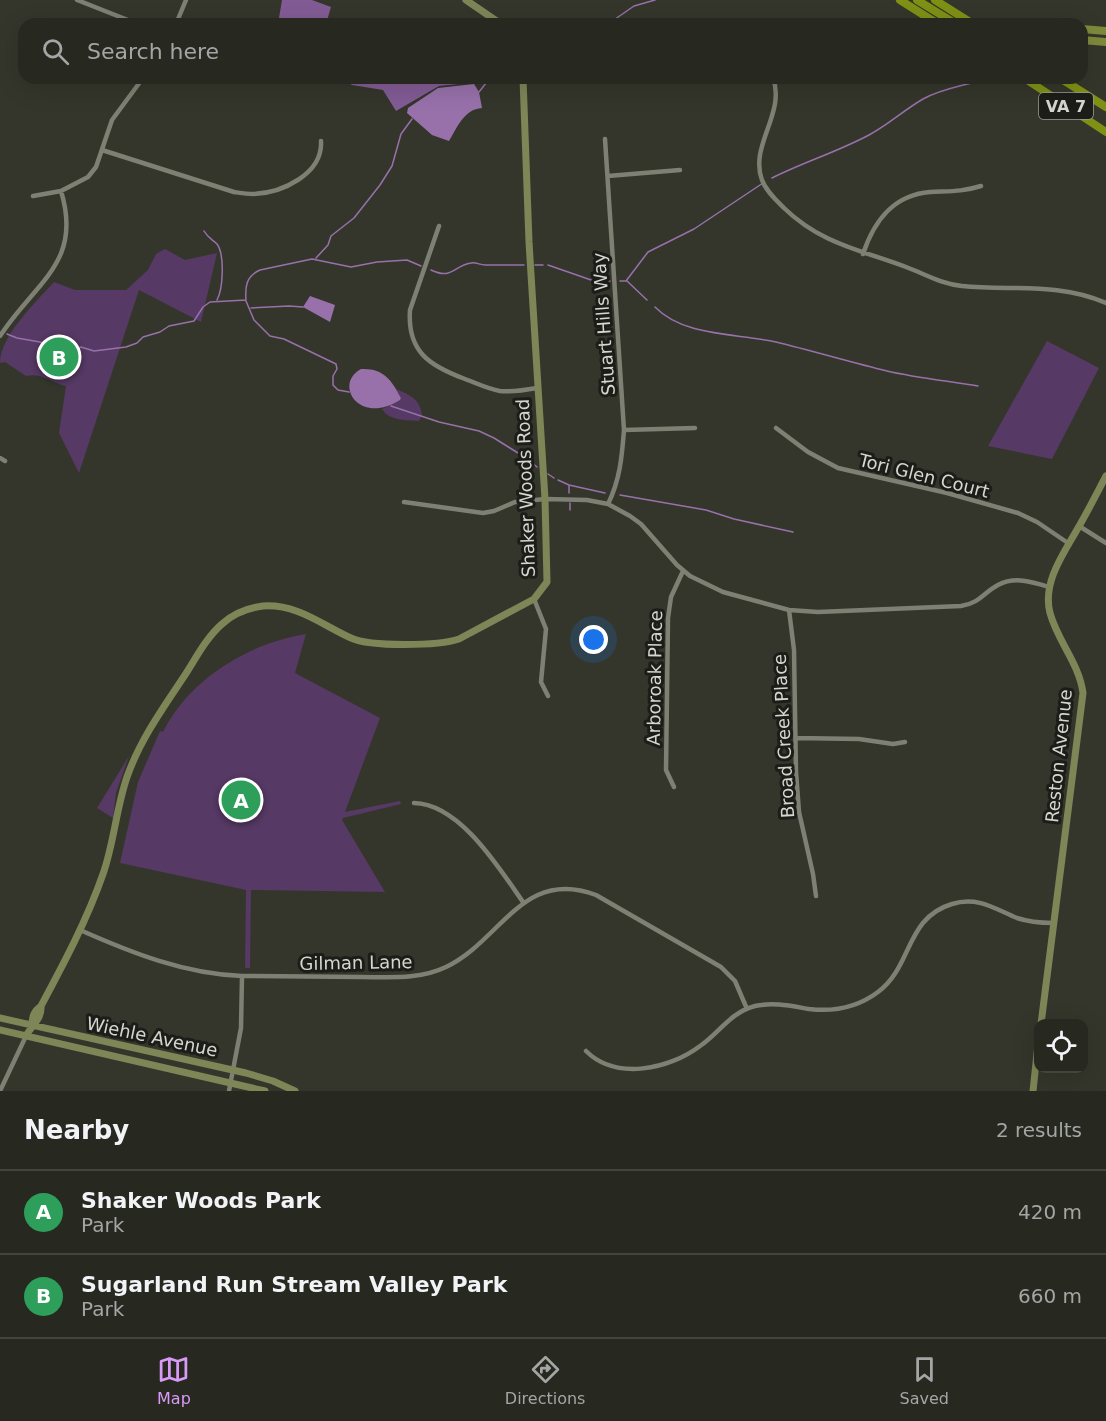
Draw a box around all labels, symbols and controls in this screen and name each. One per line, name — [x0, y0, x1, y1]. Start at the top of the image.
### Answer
search box — [18, 18, 1088, 84]
icon: search — [39, 35, 72, 68]
text: Search here — [87, 39, 219, 64]
road number: VA 7 — [1039, 93, 1093, 119]
street label: Stuart Hills Way — [588, 252, 619, 396]
pin: B — [40, 334, 78, 380]
street label: Shaker Woods Road — [512, 399, 539, 577]
street label: Tori Glen Court — [856, 449, 992, 502]
street label: Arboroak Place — [643, 610, 666, 746]
your location — [579, 625, 608, 654]
street label: Broad Creek Place — [769, 653, 798, 819]
street label: Reston Avenue — [1041, 688, 1076, 824]
pin: A — [222, 778, 260, 822]
street label: Gilman Lane — [299, 951, 413, 974]
street label: Wiehle Avenue — [85, 1012, 220, 1061]
map controls — [1034, 1019, 1088, 1073]
button: locate — [1034, 1019, 1088, 1073]
text: Nearby — [24, 1115, 129, 1145]
text: 2 results — [996, 1118, 1082, 1142]
text: Shaker Woods Park — [81, 1188, 321, 1213]
text: A — [36, 1200, 51, 1224]
text: 420 m — [1018, 1200, 1082, 1224]
text: Park — [81, 1213, 124, 1237]
text: Sugarland Run Stream Valley Park — [81, 1272, 507, 1297]
text: B — [36, 1284, 51, 1308]
text: 660 m — [1018, 1284, 1082, 1308]
text: Park — [81, 1297, 124, 1321]
tab: Map — [157, 1353, 191, 1408]
tab: Directions — [505, 1353, 585, 1408]
tab: Saved — [900, 1353, 949, 1408]

